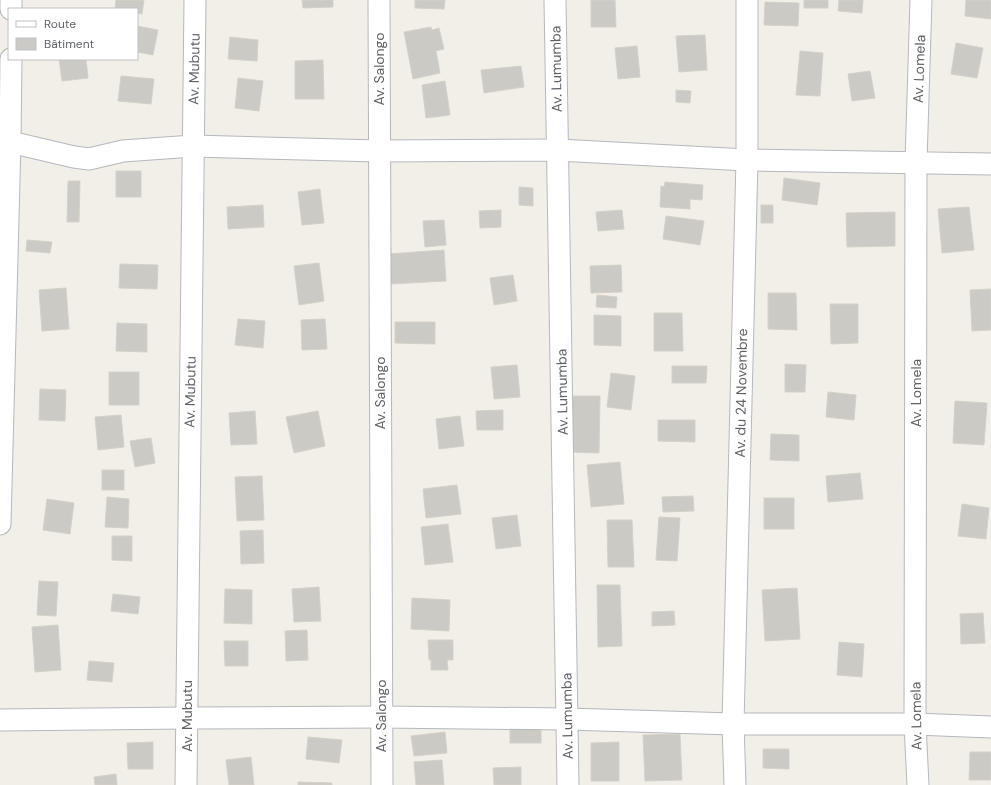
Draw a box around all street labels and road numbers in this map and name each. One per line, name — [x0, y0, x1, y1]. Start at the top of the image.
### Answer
street label: Av. Lumumba — [546, 26, 566, 112]
street label: Av. Mubutu — [184, 33, 204, 105]
street label: Av. Salongo — [370, 33, 388, 105]
street label: Av. Lomela — [909, 34, 929, 104]
street label: Av. du 24 Novembre — [731, 328, 751, 458]
street label: Av. Lumumba — [552, 349, 572, 435]
street label: Av. Mubutu — [180, 356, 200, 428]
street label: Av. Salongo — [371, 357, 389, 429]
street label: Av. Lomela — [907, 359, 925, 427]
street label: Av. Lumumba — [557, 673, 577, 759]
street label: Av. Mubutu — [178, 680, 196, 752]
street label: Av. Salongo — [372, 680, 390, 752]
street label: Av. Lomela — [906, 682, 926, 750]

